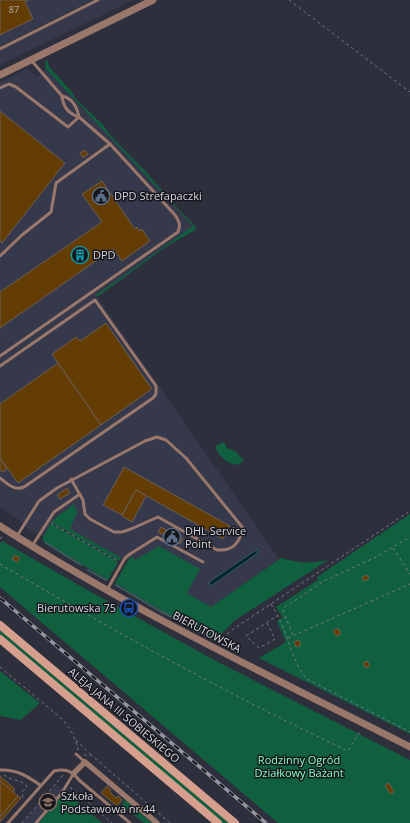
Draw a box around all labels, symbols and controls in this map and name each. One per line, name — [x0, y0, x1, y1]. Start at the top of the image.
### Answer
house number: 87 — [9, 3, 19, 16]
public building icon: DPD Strefapaczki — [91, 186, 111, 206]
place label: DPD Strefapaczki — [114, 188, 202, 203]
building icon: DPD — [70, 245, 90, 265]
place label: DPD — [93, 247, 116, 262]
place label: DHL Service Point — [185, 523, 246, 551]
public building icon: DHL Service Point — [162, 527, 182, 547]
bus stop icon: Bierutowska 75 — [119, 598, 139, 618]
place label: Bierutowska 75 — [37, 600, 116, 615]
street label: BIERUTOWSKA — [170, 607, 244, 656]
street label: ALEJA JANA III SOBIESKIEGO — [65, 664, 183, 766]
park label: Rodzinny Ogród Działkowy Bażant — [254, 752, 344, 780]
place label: Szkoła Podstawowa nr 44 — [61, 788, 156, 816]
school or university icon: Szkoła Podstawowa nr 44 — [38, 792, 58, 812]

